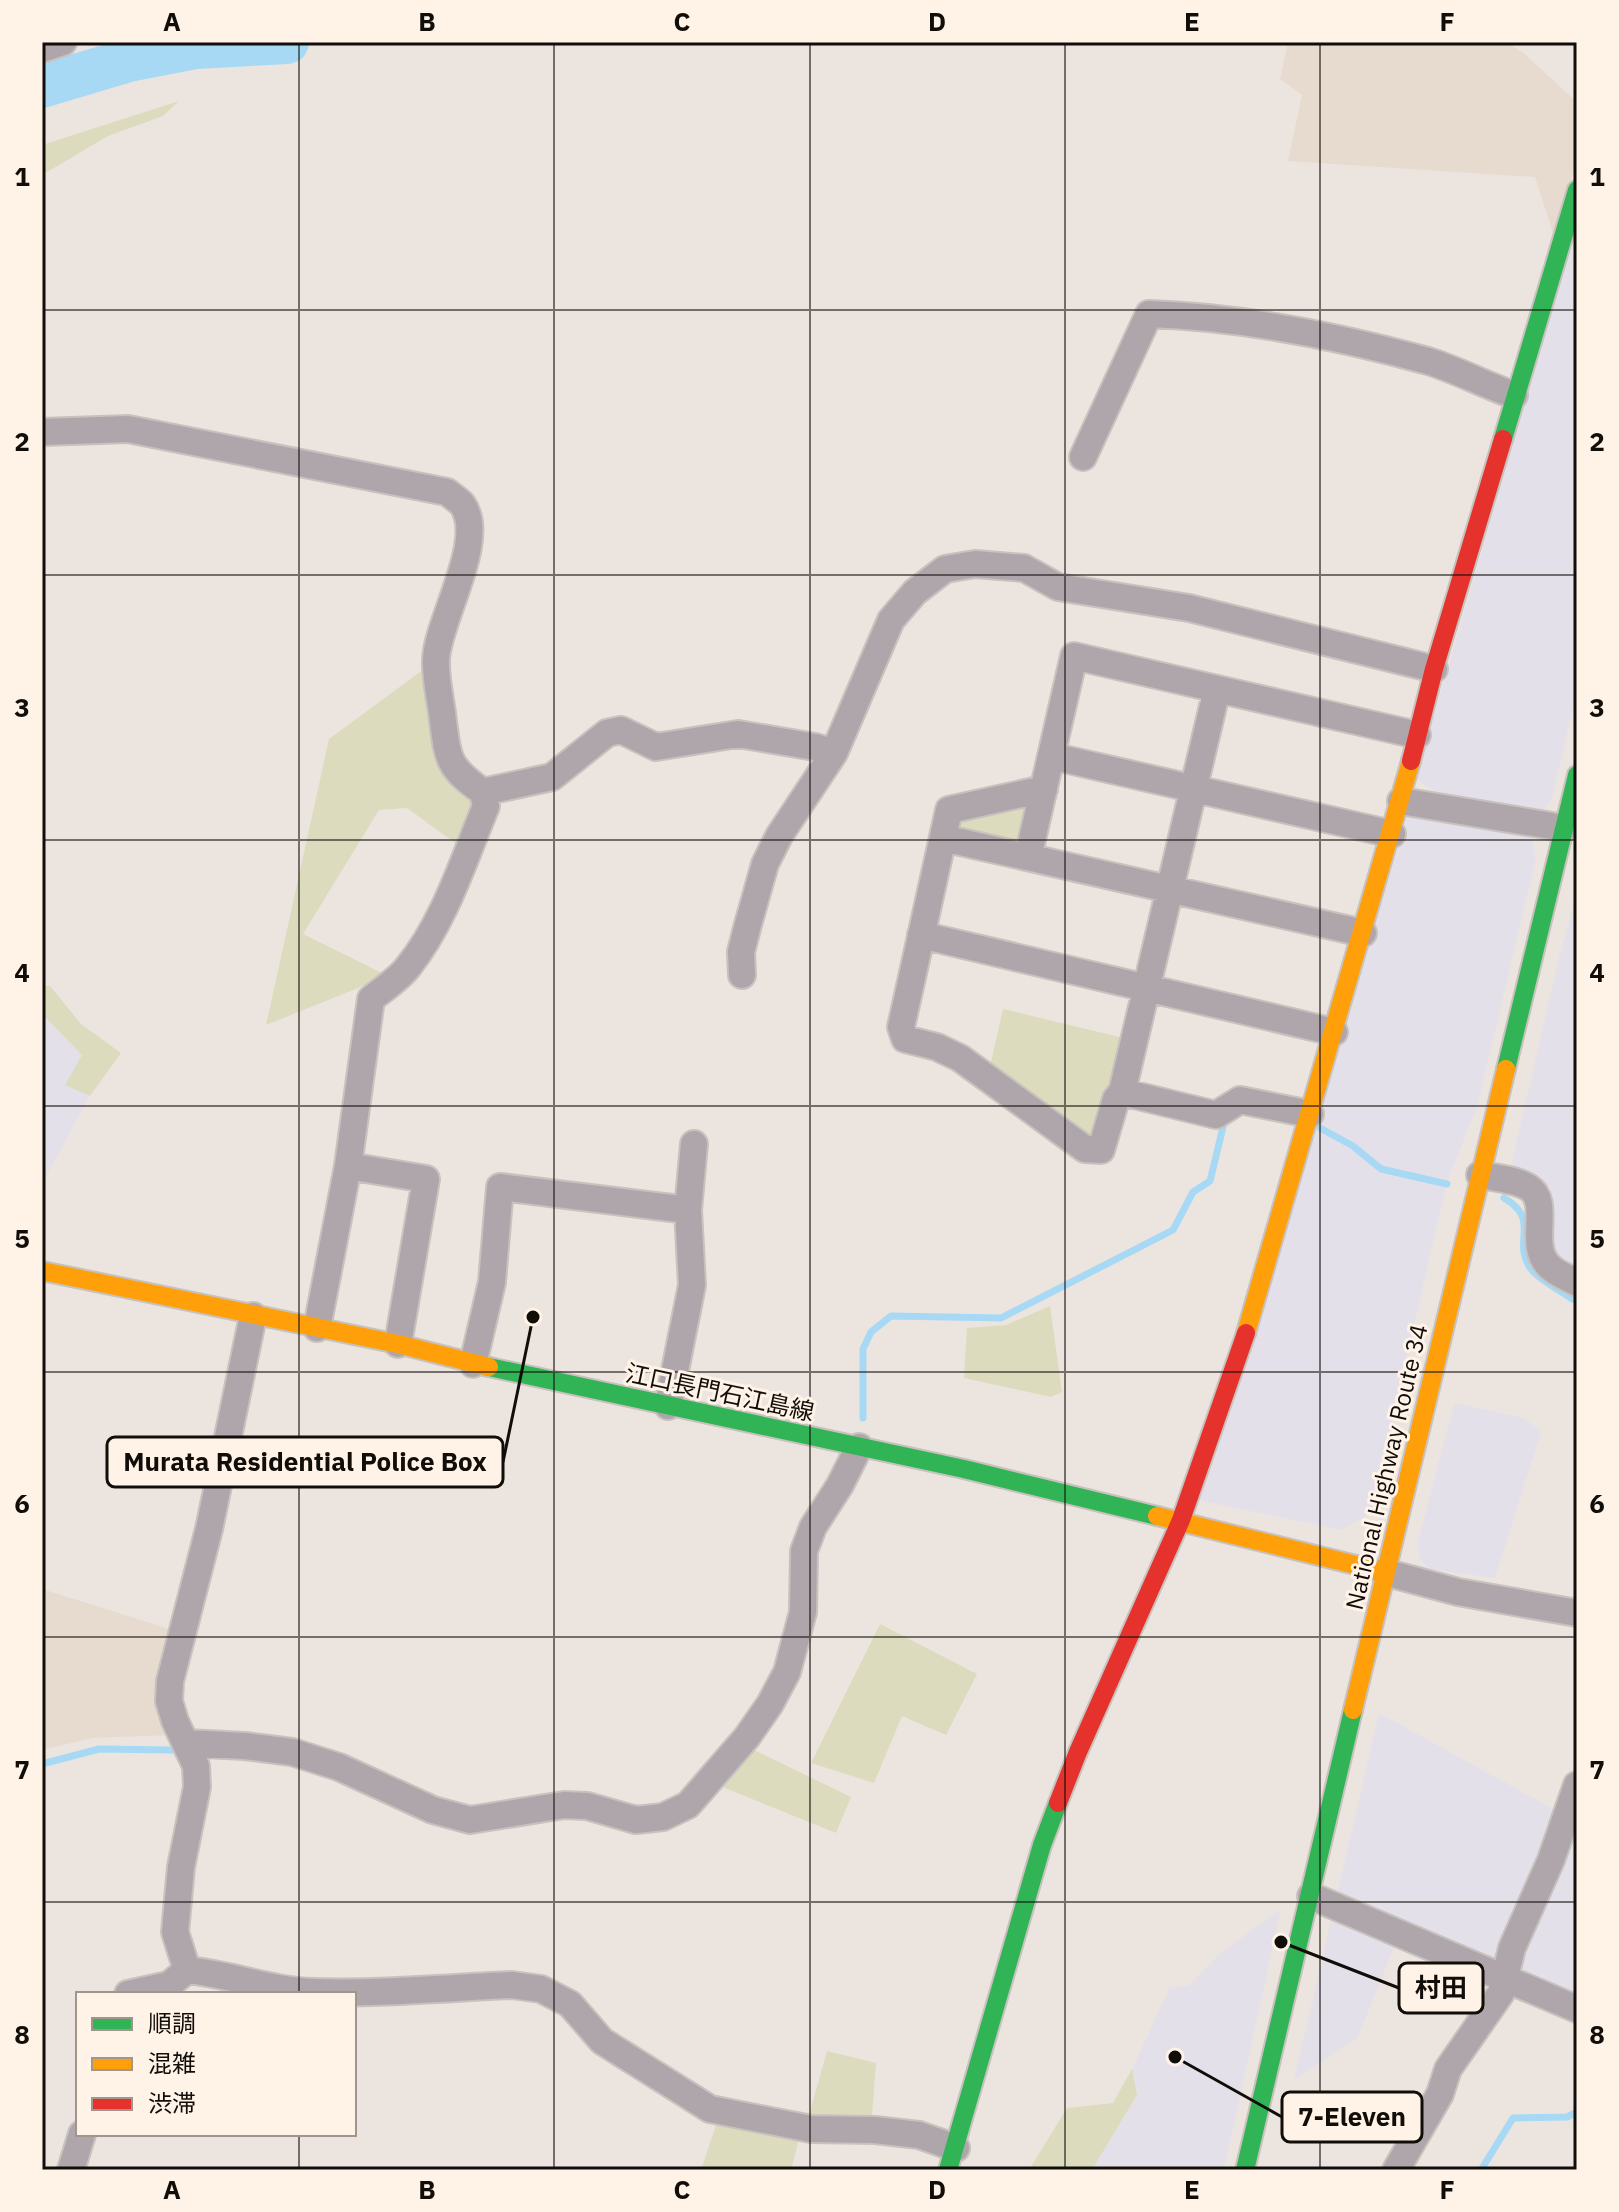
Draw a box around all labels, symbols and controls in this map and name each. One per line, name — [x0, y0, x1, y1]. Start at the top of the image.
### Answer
text: A — [163, 4, 181, 38]
text: B — [418, 4, 436, 38]
text: C — [674, 4, 691, 38]
text: D — [928, 4, 946, 38]
text: E — [1184, 4, 1200, 38]
text: F — [1439, 4, 1455, 38]
text: 1 — [14, 159, 30, 193]
text: 1 — [1589, 159, 1605, 193]
text: 2 — [14, 424, 30, 458]
text: 2 — [1589, 424, 1605, 458]
text: 3 — [14, 690, 30, 724]
text: 3 — [1589, 690, 1605, 724]
text: 4 — [14, 955, 30, 989]
text: 4 — [1589, 955, 1605, 989]
text: 5 — [14, 1221, 30, 1255]
text: 5 — [1589, 1221, 1605, 1255]
street label: National Highway Route 34 — [1338, 1321, 1434, 1613]
street label: 江口長門石江島線 — [623, 1356, 817, 1428]
callout: Murata Residential Police Box — [107, 1437, 503, 1487]
text: Murata Residential Police Box — [123, 1444, 487, 1478]
text: 6 — [14, 1486, 30, 1520]
text: 6 — [1589, 1486, 1605, 1520]
text: 7 — [14, 1752, 30, 1786]
text: 7 — [1589, 1752, 1605, 1786]
callout: 村田 — [1399, 1963, 1483, 2013]
text: 村田 — [1415, 1970, 1467, 2004]
legend — [76, 1992, 356, 2136]
text: 順調 — [148, 2007, 196, 2039]
text: 8 — [14, 2017, 30, 2051]
text: 8 — [1589, 2017, 1605, 2051]
text: 混雑 — [148, 2047, 196, 2079]
text: 渋滞 — [148, 2087, 196, 2119]
callout: 7-Eleven — [1282, 2092, 1422, 2142]
text: 7-Eleven — [1298, 2099, 1406, 2133]
text: A — [163, 2172, 181, 2206]
text: B — [418, 2172, 436, 2206]
text: C — [674, 2172, 691, 2206]
text: D — [928, 2172, 946, 2206]
text: E — [1184, 2172, 1200, 2206]
text: F — [1439, 2172, 1455, 2206]

